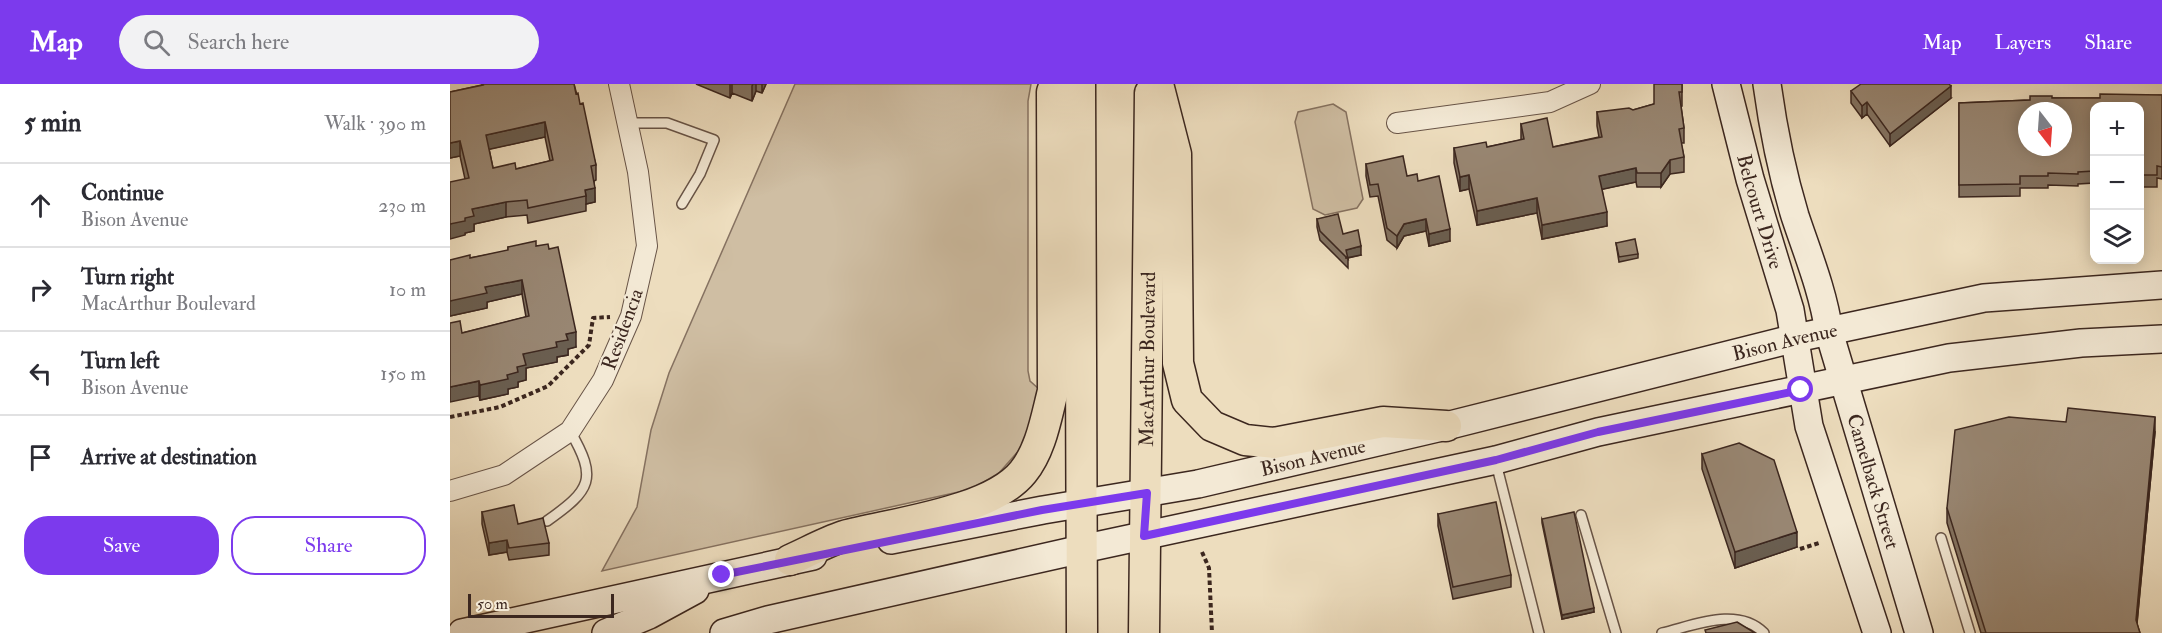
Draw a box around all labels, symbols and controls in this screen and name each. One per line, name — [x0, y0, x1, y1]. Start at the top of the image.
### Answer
search box — [119, 15, 539, 69]
text: Map — [30, 25, 83, 60]
icon: search — [140, 26, 173, 59]
text: Search here — [188, 28, 289, 56]
text: Map — [1922, 29, 1962, 56]
text: Layers — [1995, 29, 2051, 56]
text: Share — [2084, 29, 2132, 56]
north arrow — [2018, 102, 2072, 156]
map controls — [2090, 102, 2144, 264]
button: + — [2090, 102, 2144, 156]
text: 5 min — [24, 107, 81, 139]
text: Walk · 390 m — [324, 111, 426, 136]
street label: Belcourt Drive — [1731, 152, 1789, 272]
button: − — [2090, 156, 2144, 210]
text: Continue — [81, 179, 164, 207]
icon: ahead — [24, 189, 57, 222]
text: 230 m — [378, 193, 426, 218]
text: Bison Avenue — [81, 207, 188, 232]
button: layers — [2090, 210, 2144, 264]
text: Turn right — [81, 263, 174, 291]
street label: MacArthur Boulevard — [1134, 271, 1161, 447]
icon: right — [24, 273, 57, 306]
text: 10 m — [389, 277, 426, 302]
street label: Residencia — [596, 284, 649, 373]
text: MacArthur Boulevard — [81, 291, 256, 316]
street label: Bison Avenue — [1730, 318, 1840, 367]
text: Turn left — [81, 347, 160, 375]
icon: left — [24, 357, 57, 390]
text: 150 m — [380, 361, 426, 386]
text: Bison Avenue — [81, 375, 188, 400]
route start — [1787, 376, 1813, 402]
street label: Camelback Street — [1841, 411, 1905, 553]
street label: Bison Avenue — [1258, 433, 1368, 482]
icon: arrive — [24, 441, 57, 474]
text: Arrive at destination — [81, 443, 257, 471]
button: Save — [24, 516, 219, 575]
button: Share — [231, 516, 426, 575]
route end — [708, 561, 734, 587]
scale bar — [468, 591, 614, 618]
text: 50 m — [477, 594, 508, 614]

